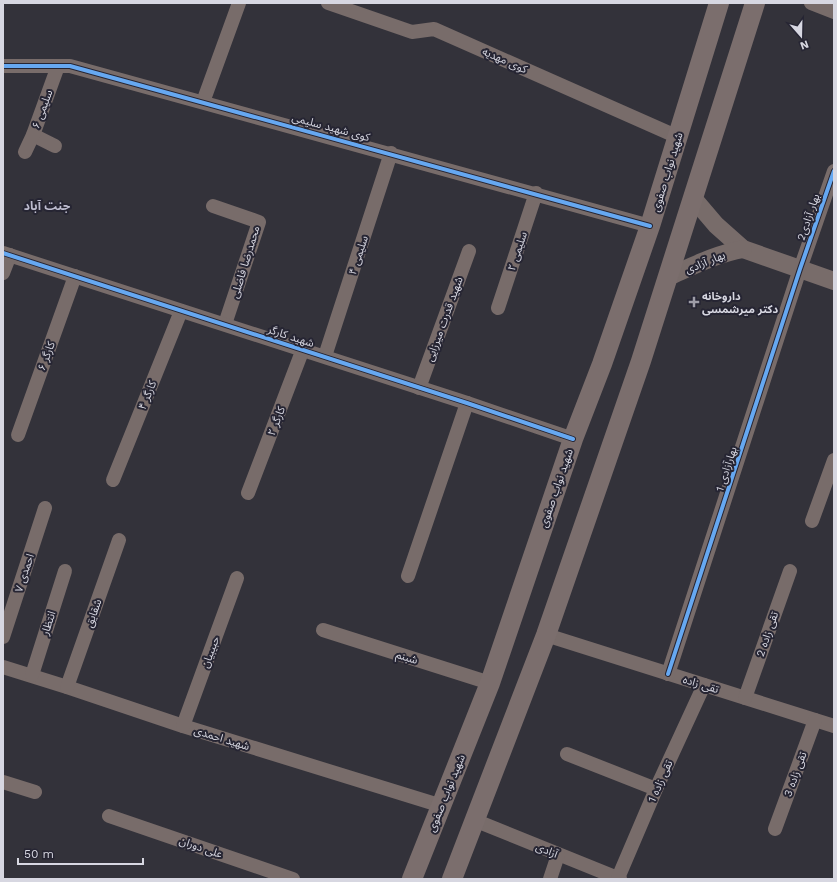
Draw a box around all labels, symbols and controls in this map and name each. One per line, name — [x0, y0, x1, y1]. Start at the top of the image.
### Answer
north arrow — [781, 16, 821, 56]
text: N — [798, 37, 810, 52]
street label: کوی مهدیه — [480, 45, 530, 76]
street label: سلیمی ۶ — [29, 88, 56, 130]
street label: کوی شهید سلیمی — [290, 111, 372, 144]
street label: شهید نواب صفوی — [649, 131, 686, 213]
street label: بهار آزادی2 — [794, 192, 823, 242]
district label: جنت آباد — [24, 199, 71, 213]
street label: محمدرضا فاضلی — [228, 224, 263, 300]
street label: سلیمی ۲ — [505, 230, 530, 272]
street label: سلیمی ۴ — [346, 234, 371, 276]
street label: بهار آزادی — [683, 249, 727, 276]
street label: شهید قدرت میرزایی — [423, 275, 466, 363]
place label: داروخانه دکتر میرشمسی — [702, 290, 778, 316]
marker: داروخانه دکتر میرشمسی — [689, 297, 699, 307]
street label: شهید کارگر — [265, 323, 316, 350]
street label: کارگر ۶ — [35, 339, 58, 373]
street label: کارگر ۴ — [136, 378, 159, 412]
street label: کارگر ۲ — [265, 404, 288, 438]
street label: بهارآزادی 1 — [713, 445, 740, 493]
street label: شهید نواب صفوی — [537, 447, 576, 529]
street label: احمدی ۷ — [12, 552, 37, 594]
street label: شقایق — [82, 597, 105, 629]
street label: انتظار — [38, 609, 58, 638]
street label: تقی زاده 2 — [754, 610, 781, 658]
street label: حبیبیان — [199, 634, 222, 670]
street label: شبنم — [394, 648, 420, 669]
street label: تقی زاده — [681, 673, 720, 696]
street label: شهید احمدی — [192, 724, 252, 753]
street label: تقی زاده 3 — [781, 750, 810, 798]
street label: شهید نواب صفوی — [425, 752, 468, 834]
street label: تقی زاده 1 — [645, 758, 675, 804]
street label: علی دوران — [178, 834, 225, 861]
scale bar — [18, 840, 143, 866]
street label: آزادی — [534, 840, 560, 861]
text: 50 m — [24, 847, 54, 861]

